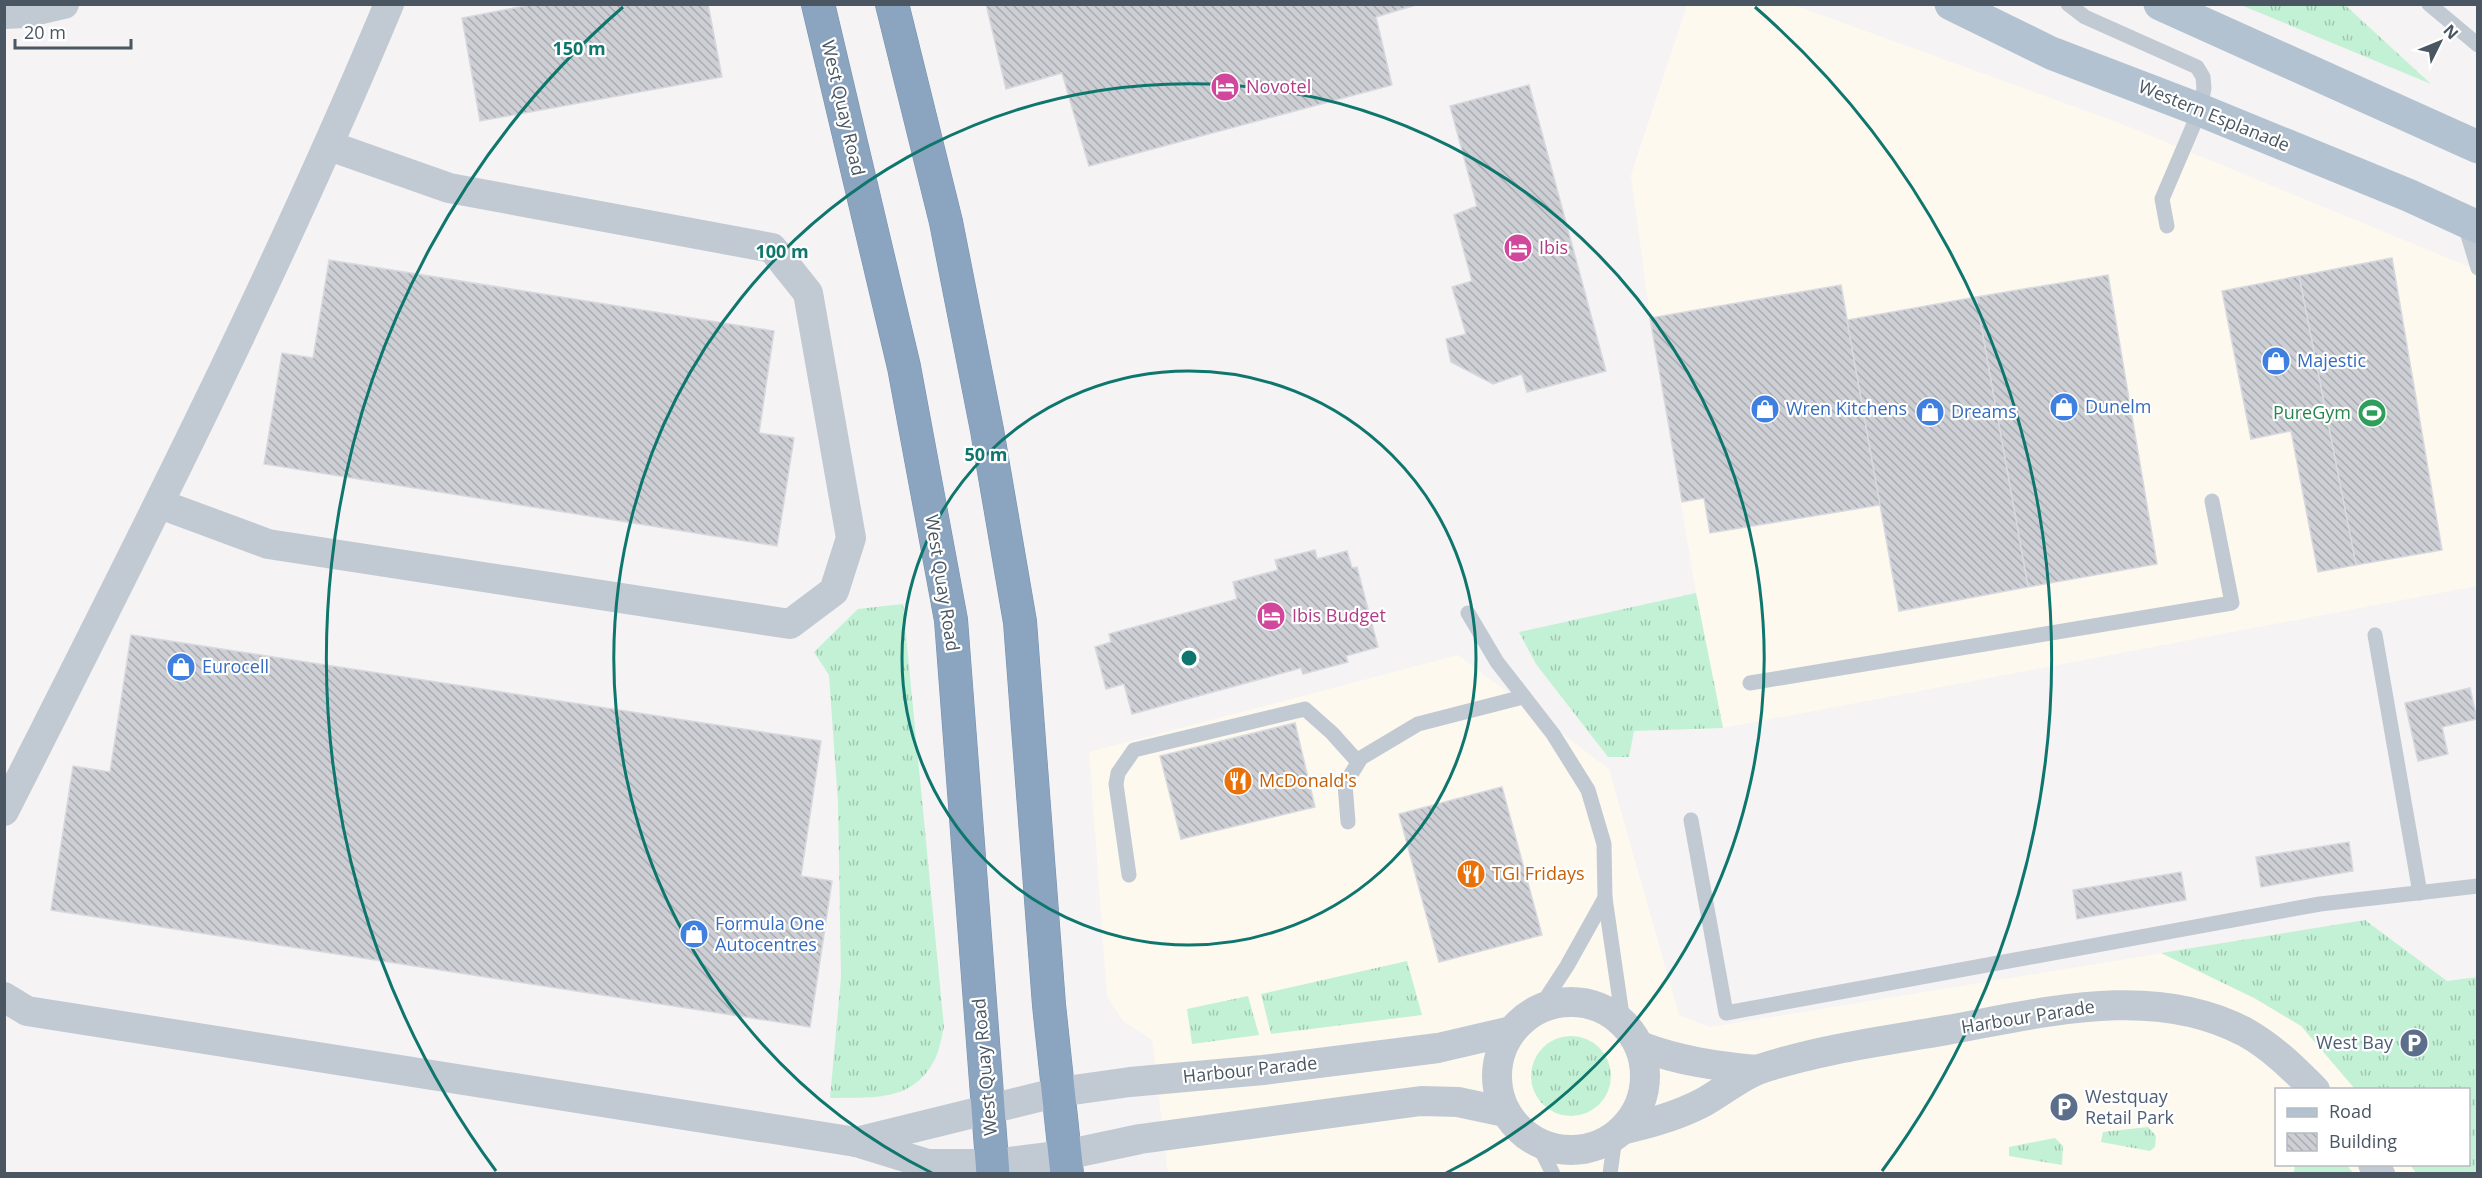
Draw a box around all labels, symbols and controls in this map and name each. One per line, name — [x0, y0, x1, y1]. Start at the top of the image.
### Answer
scale bar — [15, 12, 130, 50]
north arrow — [2410, 12, 2470, 72]
text: 20 m — [24, 20, 66, 44]
text: N — [2438, 20, 2463, 44]
text: 150 m — [552, 36, 606, 60]
street label: West Quay Road — [817, 38, 871, 178]
hotel icon: Novotel — [1209, 71, 1241, 103]
place label: Novotel — [1246, 74, 1311, 98]
street label: Western Esplanade — [2135, 74, 2294, 156]
hotel icon: Ibis — [1502, 232, 1534, 264]
place label: Ibis — [1539, 235, 1568, 259]
text: 100 m — [755, 239, 809, 263]
shop icon: Majestic — [2260, 345, 2292, 377]
place label: Majestic — [2297, 348, 2366, 372]
shop icon: Dunelm — [2048, 391, 2080, 423]
shop icon: Wren Kitchens — [1749, 393, 1781, 425]
place label: Dunelm — [2085, 394, 2151, 418]
place label: Wren Kitchens — [1786, 396, 1907, 420]
shop icon: Dreams — [1914, 396, 1946, 428]
sports icon: PureGym — [2356, 397, 2388, 429]
place label: Dreams — [1951, 399, 2017, 423]
place label: PureGym — [2273, 400, 2351, 424]
text: 50 m — [965, 442, 1007, 466]
street label: West Quay Road — [920, 513, 966, 653]
hotel icon: Ibis Budget — [1255, 600, 1287, 632]
place label: Ibis Budget — [1292, 603, 1386, 627]
centre of rings — [1179, 648, 1199, 668]
shop icon: Eurocell — [165, 651, 197, 683]
place label: Eurocell — [202, 654, 269, 678]
restaurant icon: McDonald's — [1222, 765, 1254, 797]
place label: McDonald's — [1259, 768, 1357, 792]
restaurant icon: TGI Fridays — [1455, 858, 1487, 890]
place label: TGI Fridays — [1492, 861, 1585, 885]
place label: Formula One Autocentres — [715, 911, 825, 956]
shop icon: Formula One Autocentres — [678, 918, 710, 950]
street label: Harbour Parade — [1959, 994, 2096, 1038]
street label: West Quay Road — [966, 997, 1002, 1137]
parking icon: West Bay — [2398, 1027, 2430, 1059]
place label: West Bay — [2316, 1030, 2394, 1054]
street label: Harbour Parade — [1182, 1050, 1318, 1088]
place label: Westquay Retail Park — [2085, 1084, 2175, 1129]
legend — [2275, 1088, 2470, 1166]
parking icon: Westquay Retail Park — [2048, 1091, 2080, 1123]
text: Road — [2329, 1099, 2372, 1123]
text: Building — [2329, 1129, 2397, 1153]

